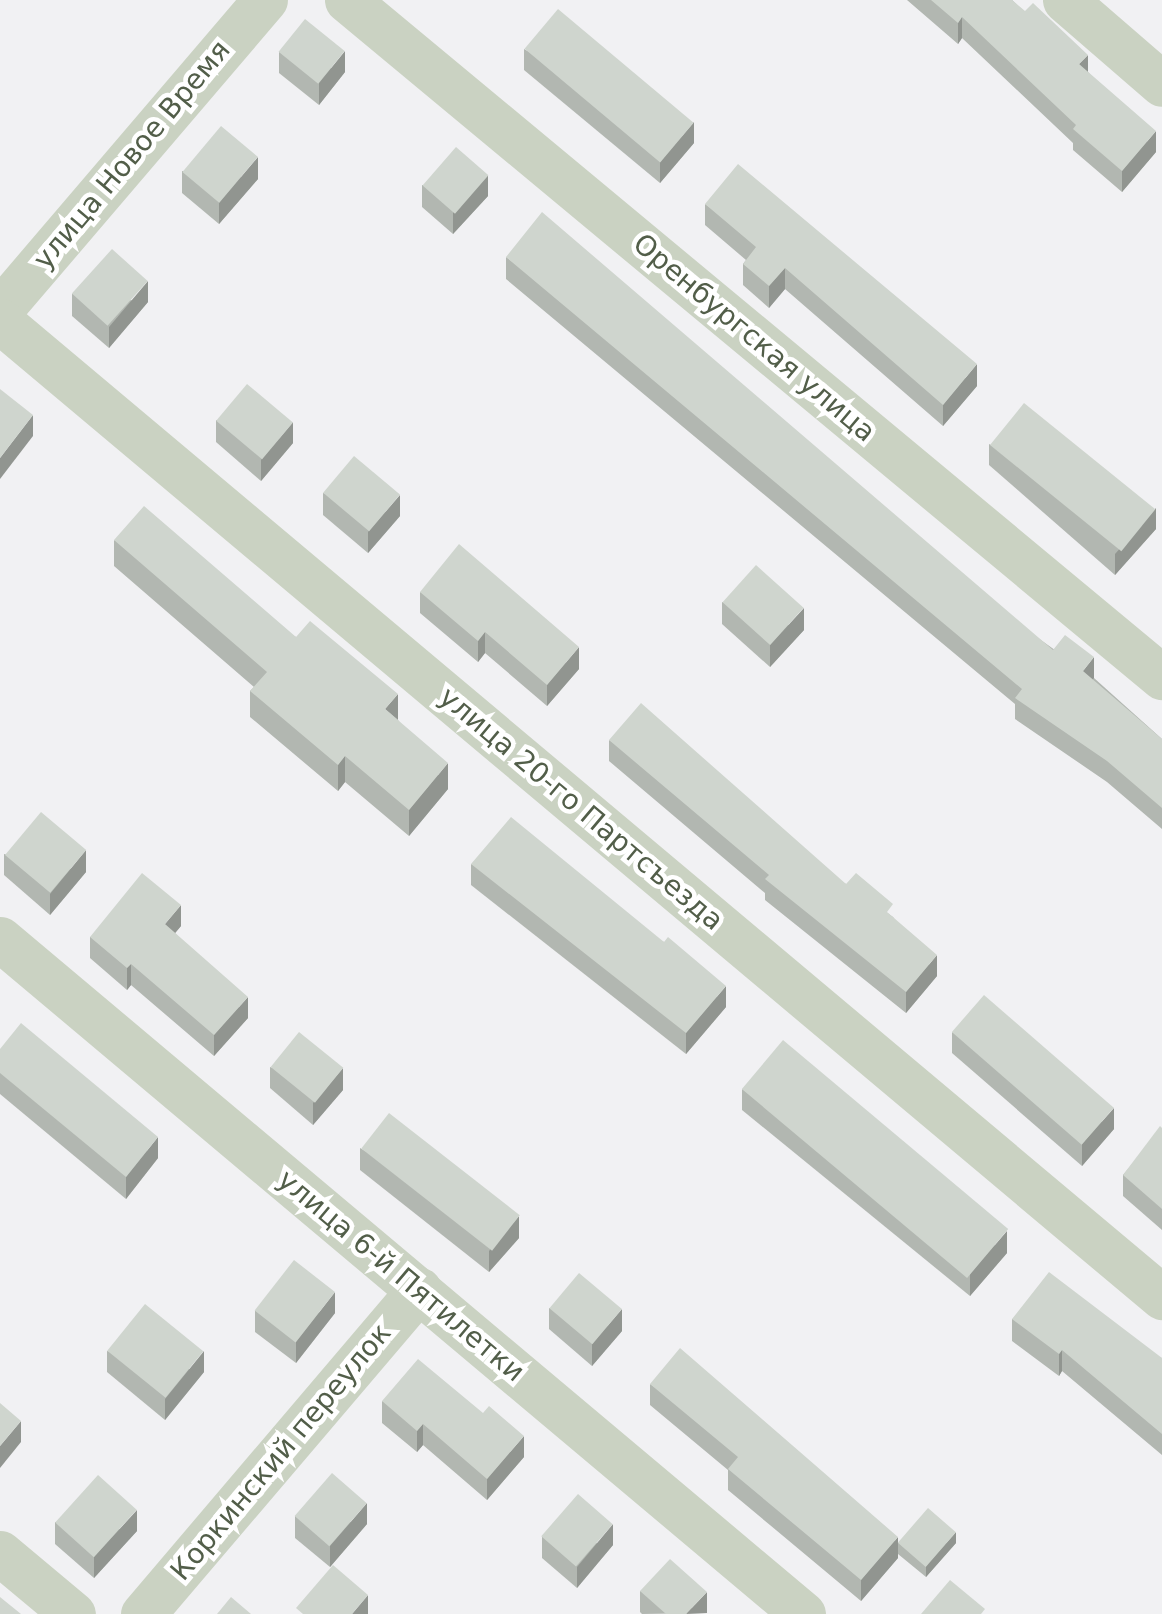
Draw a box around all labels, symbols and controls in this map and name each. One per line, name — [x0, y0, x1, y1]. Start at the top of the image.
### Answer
street label: улица Новое Время — [27, 34, 237, 276]
street label: Оренбургская улица — [626, 227, 882, 449]
street label: улица 20-го Партсъезда — [432, 680, 730, 938]
street label: улица 6-й Пятилетки — [271, 1163, 531, 1389]
street label: Коркинский переулок — [164, 1317, 398, 1587]

